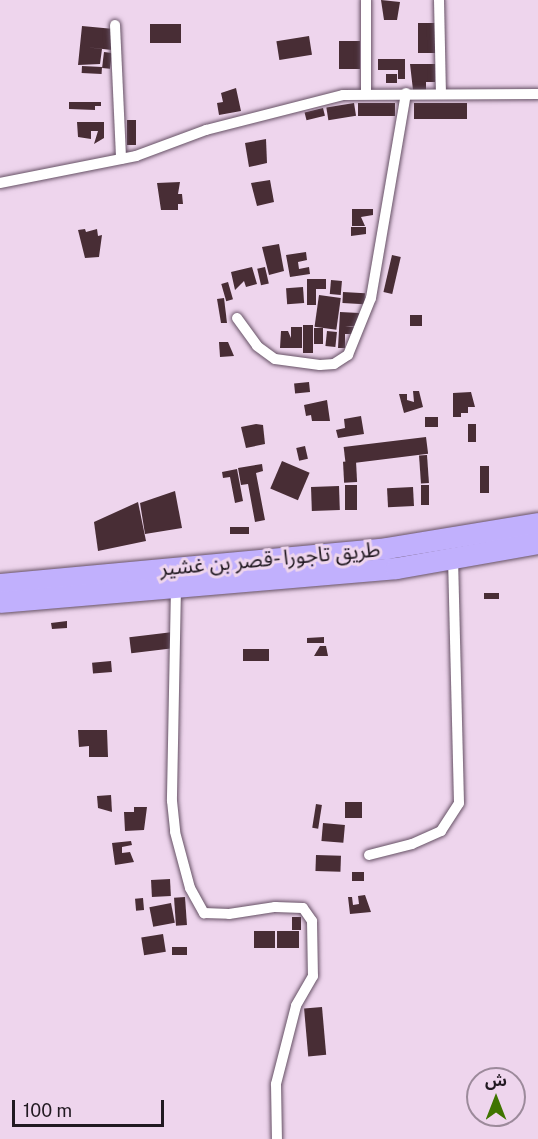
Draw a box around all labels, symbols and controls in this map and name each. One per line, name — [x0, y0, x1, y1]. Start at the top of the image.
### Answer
street label: طريق تاجورا -قصر بن غشير — [158, 537, 382, 581]
north arrow — [466, 1067, 526, 1127]
text: ش — [485, 1071, 507, 1090]
scale bar — [15, 1088, 166, 1126]
text: 100 m — [23, 1100, 72, 1121]

